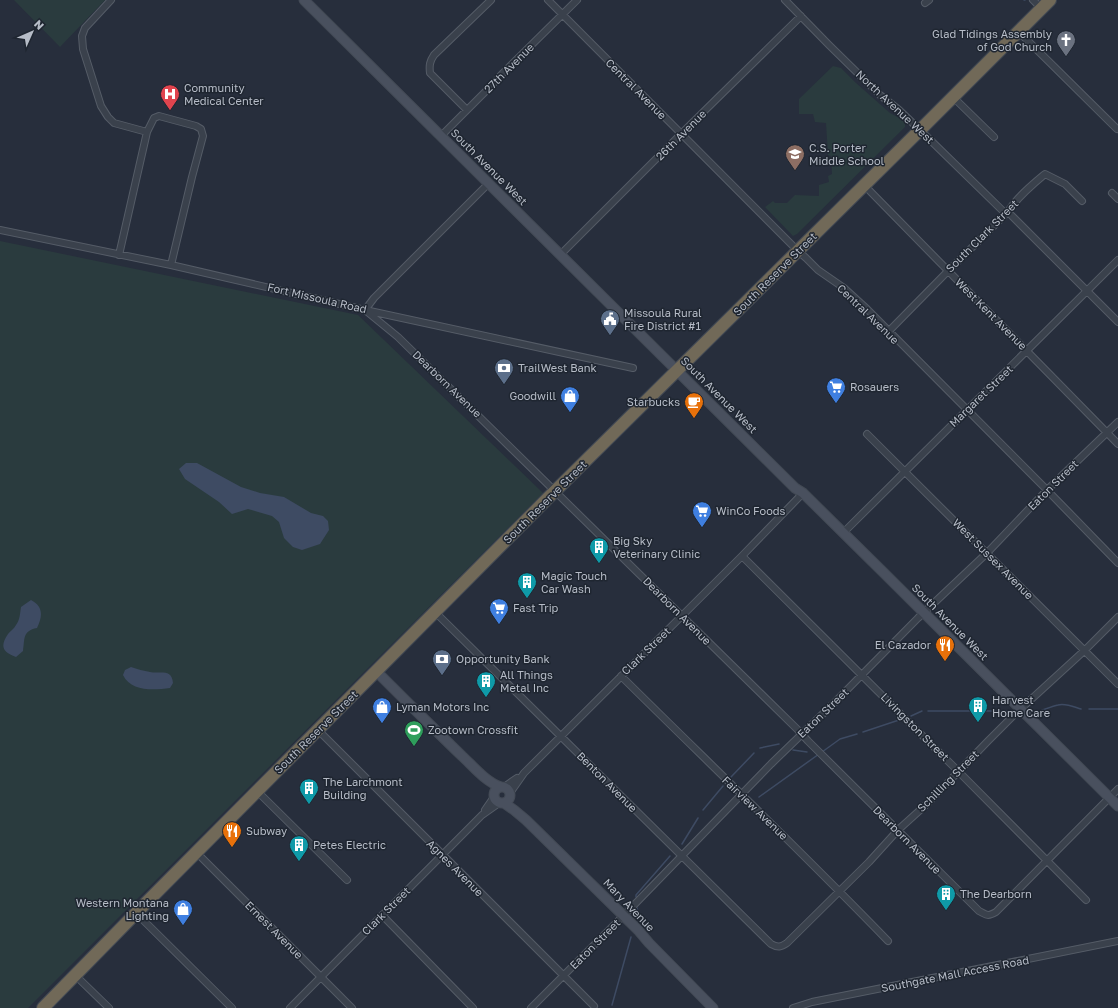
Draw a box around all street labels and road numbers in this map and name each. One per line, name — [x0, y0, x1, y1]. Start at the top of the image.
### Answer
street label: 27th Avenue — [481, 40, 536, 95]
street label: Central Avenue — [603, 56, 669, 122]
street label: North Avenue West — [854, 67, 937, 146]
street label: 26th Avenue — [653, 107, 708, 162]
street label: South Avenue West — [449, 126, 530, 207]
street label: South Clark Street — [943, 197, 1021, 275]
street label: South Reserve Street — [730, 229, 819, 318]
street label: West Kent Avenue — [953, 275, 1030, 352]
street label: Fort Missoula Road — [266, 280, 368, 315]
street label: Central Avenue — [835, 281, 902, 346]
street label: Dearborn Avenue — [410, 347, 484, 420]
street label: South Avenue West — [679, 354, 760, 435]
street label: Margaret Street — [946, 362, 1015, 429]
street label: South Reserve Street — [500, 457, 589, 546]
street label: Eaton Street — [1025, 457, 1080, 512]
street label: West Sussex Avenue — [950, 516, 1036, 602]
street label: Dearborn Avenue — [641, 574, 714, 647]
street label: South Avenue West — [910, 581, 991, 662]
street label: Clark Street — [618, 624, 673, 677]
street label: Eaton Street — [794, 685, 851, 740]
street label: South Reserve Street — [271, 687, 360, 776]
street label: Livingston Street — [879, 690, 952, 763]
street label: Schilling Street — [914, 747, 981, 814]
street label: Benton Avenue — [575, 749, 640, 814]
street label: Fairview Avenue — [720, 773, 791, 842]
street label: Dearborn Avenue — [871, 803, 944, 876]
street label: Agnes Avenue — [424, 837, 486, 899]
street label: Mary Avenue — [601, 876, 658, 934]
street label: Clark Street — [359, 884, 413, 938]
street label: Ernest Avenue — [243, 898, 306, 961]
street label: Eaton Street — [567, 916, 622, 971]
street label: Southgate Mall Access Road — [880, 953, 1030, 994]

